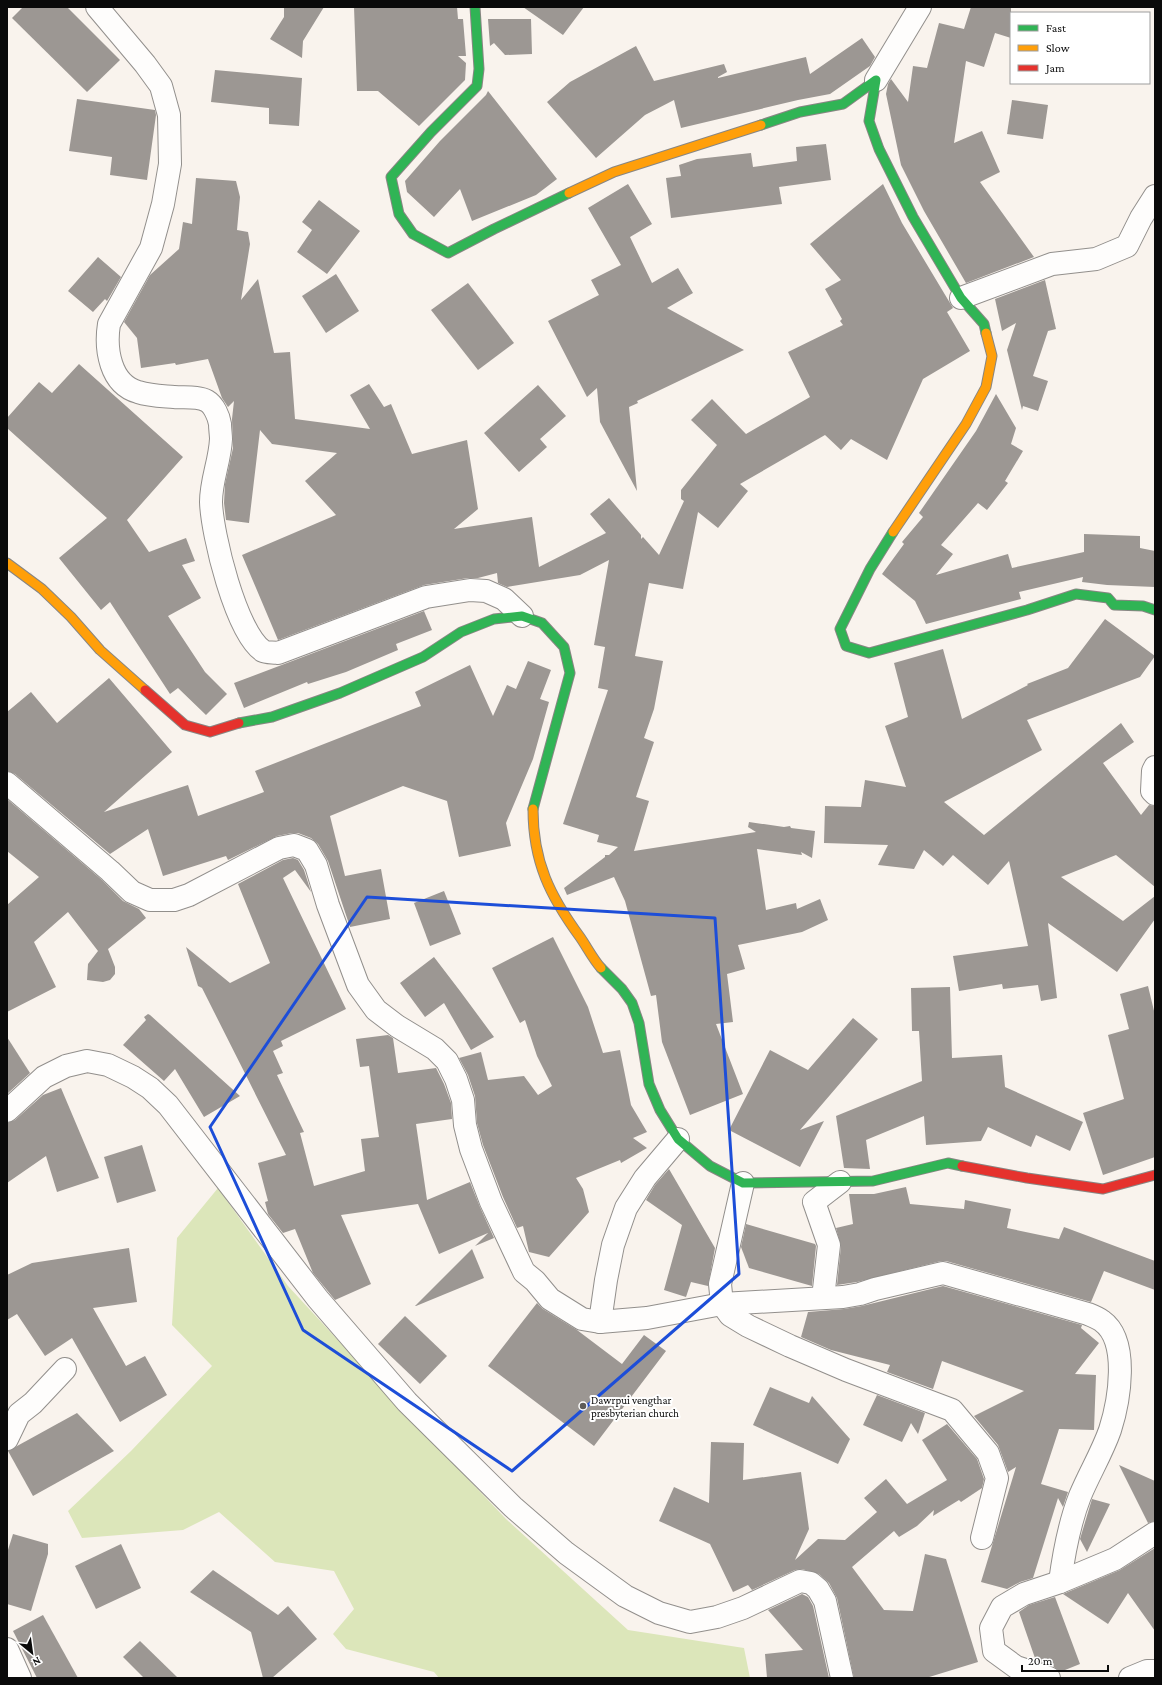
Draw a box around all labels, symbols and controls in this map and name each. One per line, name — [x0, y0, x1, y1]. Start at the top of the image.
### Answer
legend — [1010, 12, 1150, 84]
text: Fast — [1046, 21, 1067, 35]
text: Slow — [1046, 41, 1070, 55]
text: Jam — [1045, 61, 1065, 75]
place label: Dawrpui vengthar presbyterian church — [591, 1394, 679, 1420]
marker: Dawrpui vengthar presbyterian church — [578, 1401, 588, 1411]
north arrow — [12, 1633, 52, 1673]
scale bar — [1022, 1647, 1108, 1673]
text: 20 m — [1028, 1654, 1053, 1668]
text: N — [30, 1655, 43, 1669]

